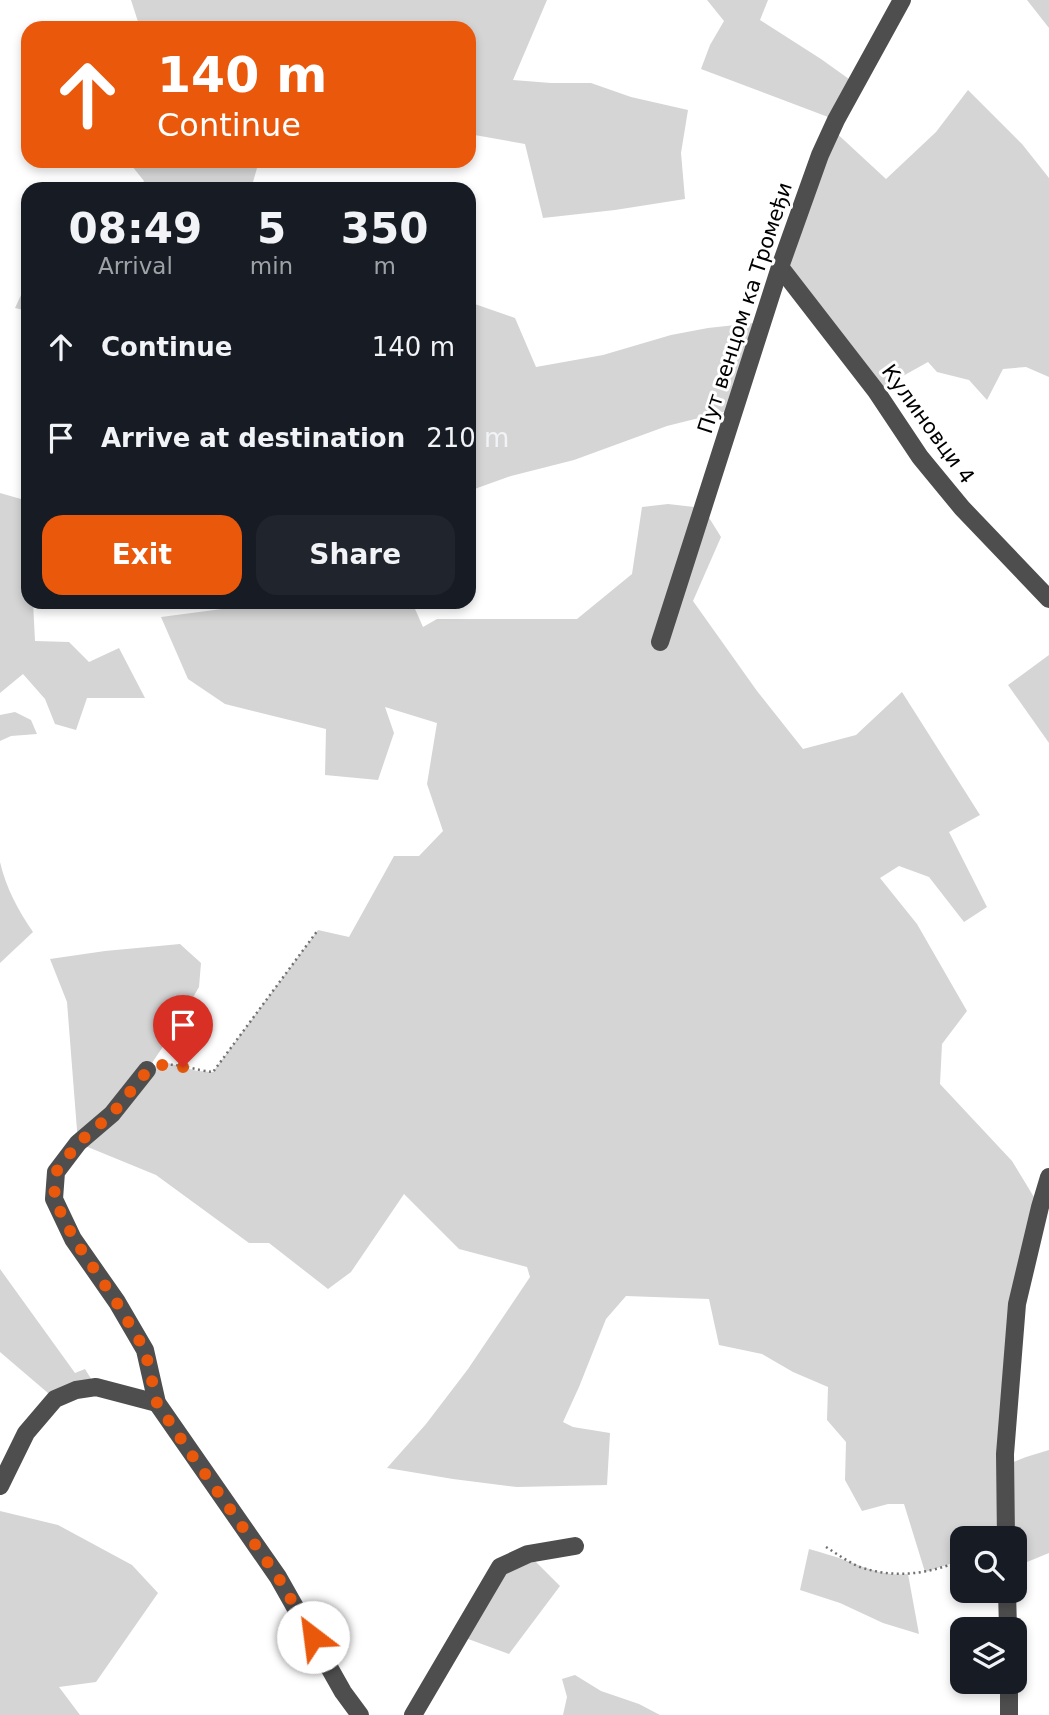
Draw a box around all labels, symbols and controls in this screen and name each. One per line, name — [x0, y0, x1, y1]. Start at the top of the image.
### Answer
text: 140 m — [157, 47, 327, 104]
icon: ahead — [42, 49, 133, 140]
text: Continue — [157, 106, 301, 144]
street label: Пут венцом ка Тромеђи — [693, 179, 797, 437]
text: 08:49 — [69, 204, 202, 253]
text: 5 — [257, 204, 286, 253]
text: 350 — [341, 204, 428, 253]
text: Arrival — [98, 253, 173, 279]
text: min — [250, 253, 293, 279]
text: m — [373, 253, 396, 279]
icon: ahead — [42, 328, 80, 366]
text: Continue — [101, 332, 232, 362]
text: 140 m — [372, 332, 455, 362]
street label: Кулиновци 4 — [877, 360, 979, 488]
icon: arrive — [42, 419, 80, 457]
text: Arrive at destination — [101, 423, 405, 453]
text: 210 m — [426, 423, 509, 453]
button: Exit — [42, 515, 242, 595]
button: Share — [256, 515, 455, 595]
pin — [153, 995, 213, 1067]
icon: arrive — [164, 1006, 202, 1044]
map controls — [950, 1526, 1027, 1694]
button: search — [950, 1526, 1027, 1603]
position arrow — [276, 1600, 350, 1674]
button: layers — [950, 1617, 1027, 1694]

